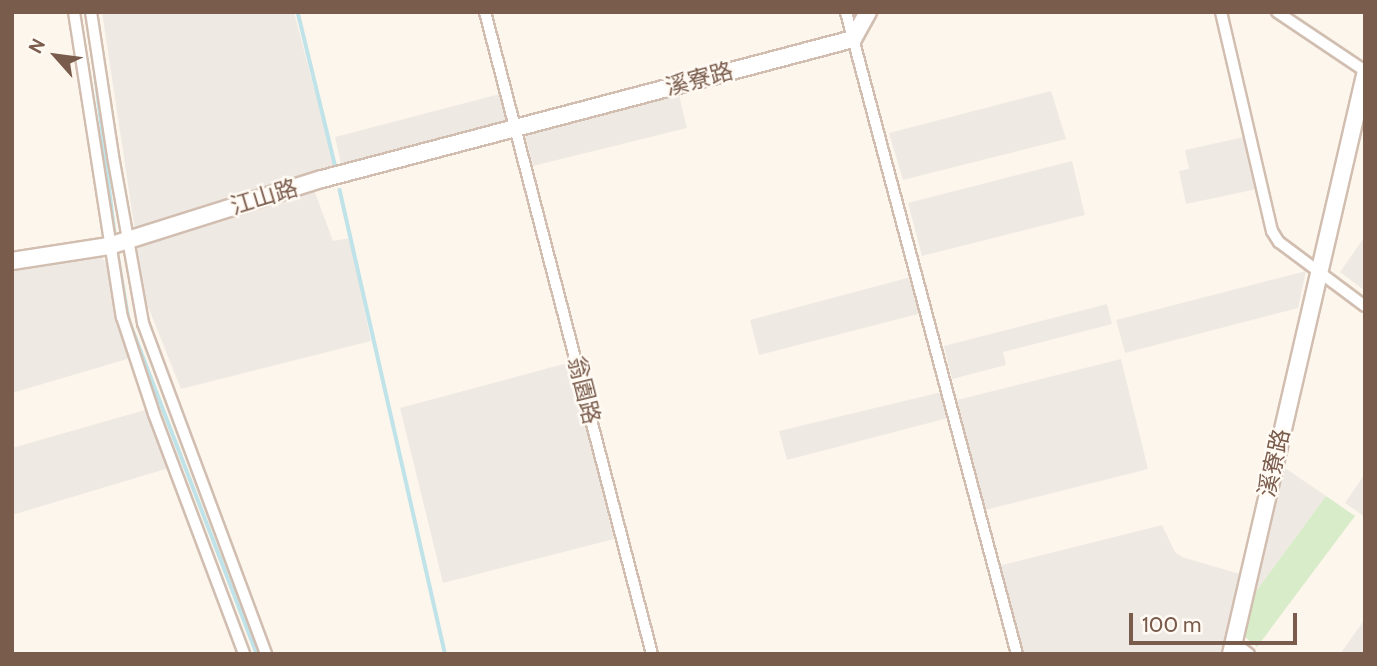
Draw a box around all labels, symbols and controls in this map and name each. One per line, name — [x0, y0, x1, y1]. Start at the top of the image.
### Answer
north arrow — [21, 21, 91, 91]
text: N — [24, 35, 50, 57]
street label: 溪寮路 — [662, 57, 736, 101]
street label: 江山路 — [227, 174, 301, 220]
street label: 翁園路 — [562, 353, 606, 427]
street label: 溪寮路 — [1253, 426, 1295, 500]
scale bar — [1132, 600, 1300, 644]
text: 100 m — [1142, 612, 1201, 637]

